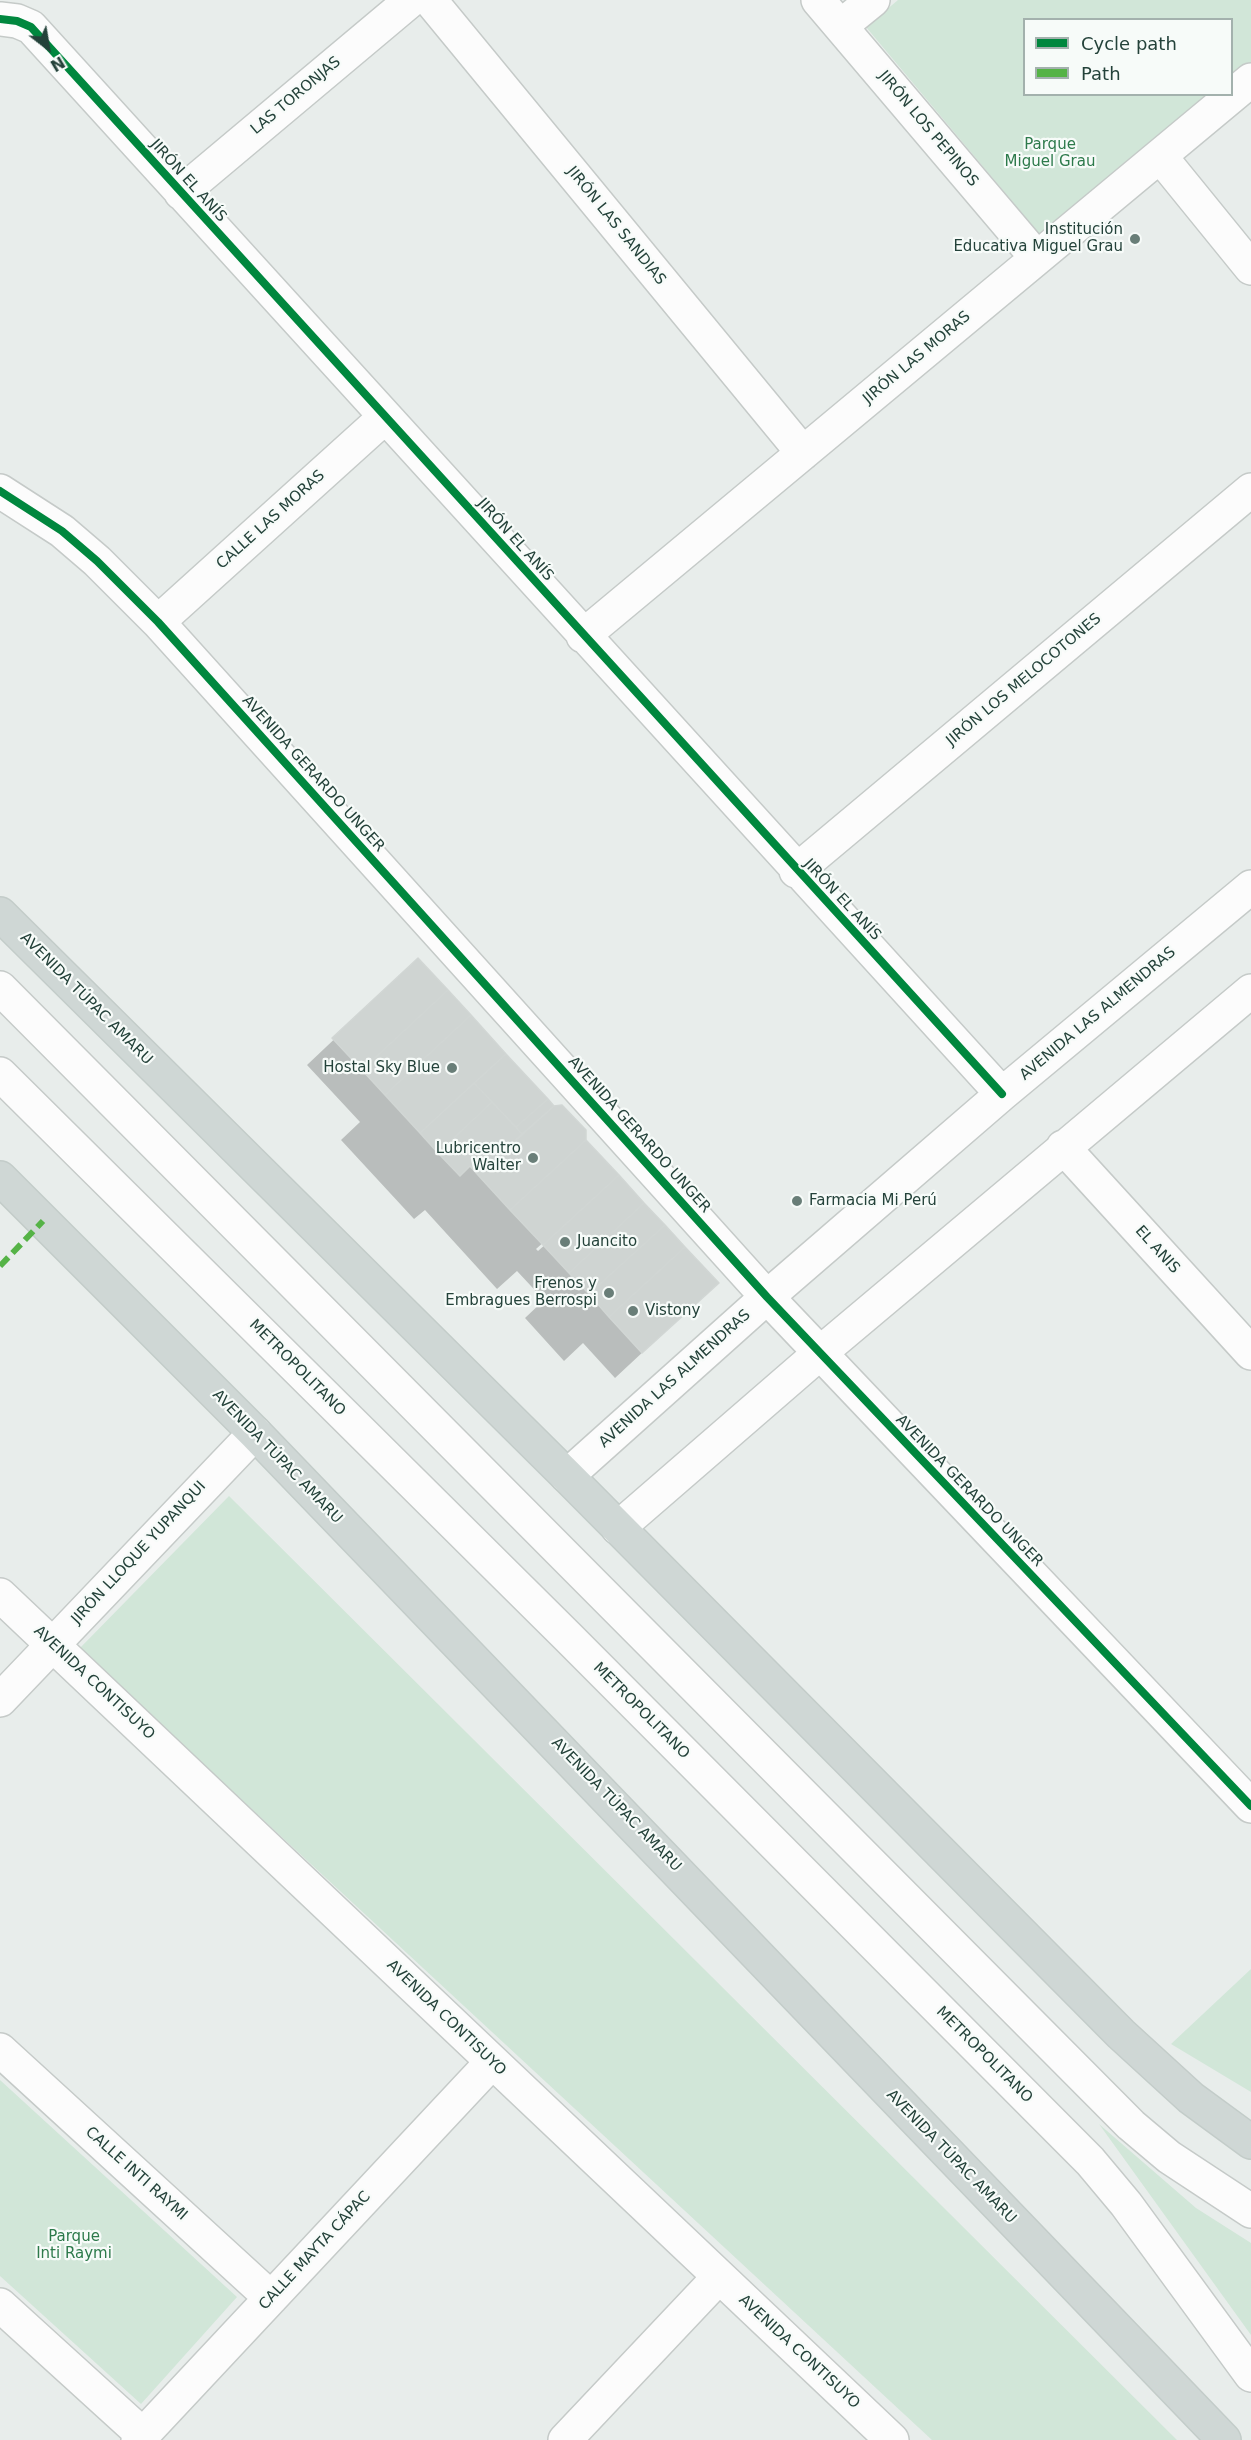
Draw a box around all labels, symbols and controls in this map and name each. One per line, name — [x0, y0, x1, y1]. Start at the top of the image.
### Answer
north arrow — [18, 18, 78, 78]
legend — [1023, 18, 1233, 96]
text: Cycle path — [1081, 33, 1177, 54]
text: N — [47, 52, 68, 75]
street label: LAS TORONJAS — [247, 53, 345, 139]
text: Path — [1081, 63, 1121, 84]
street label: JIRÓN LOS PEPINOS — [874, 67, 982, 191]
street label: JIRÓN EL ANÍS — [146, 136, 230, 226]
park label: Parque Miguel Grau — [1005, 136, 1095, 171]
street label: JIRÓN LAS SANDIAS — [563, 163, 669, 289]
place label: Institución Educativa Miguel Grau — [953, 221, 1123, 256]
marker: Institución Educativa Miguel Grau — [1128, 232, 1142, 246]
street label: JIRÓN LAS MORAS — [860, 308, 974, 408]
street label: CALLE LAS MORAS — [213, 467, 329, 573]
street label: JIRÓN EL ANÍS — [473, 495, 557, 585]
street label: JIRÓN LOS MELOCOTONES — [943, 610, 1105, 750]
street label: AVENIDA GERARDO UNGER — [238, 692, 388, 856]
street label: JIRÓN EL ANÍS — [800, 855, 884, 945]
street label: AVENIDA TÚPAC AMARU — [16, 929, 156, 1069]
street label: AVENIDA LAS ALMENDRAS — [1017, 944, 1179, 1084]
street label: AVENIDA GERARDO UNGER — [564, 1053, 714, 1217]
place label: Hostal Sky Blue — [323, 1059, 440, 1077]
marker: Hostal Sky Blue — [445, 1061, 459, 1075]
place label: Lubricentro Walter — [436, 1140, 521, 1175]
marker: Lubricentro Walter — [526, 1151, 540, 1165]
place label: Farmacia Mi Perú — [809, 1192, 937, 1210]
marker: Farmacia Mi Perú — [790, 1194, 804, 1208]
street label: EL ANIS — [1131, 1222, 1183, 1278]
place label: Juancito — [577, 1233, 637, 1251]
marker: Juancito — [558, 1235, 572, 1249]
place label: Frenos y Embragues Berrospi — [445, 1275, 597, 1310]
marker: Frenos y Embragues Berrospi — [602, 1286, 616, 1300]
place label: Vistony — [645, 1302, 700, 1320]
marker: Vistony — [626, 1304, 640, 1318]
street label: AVENIDA LAS ALMENDRAS — [596, 1306, 754, 1452]
street label: METROPOLITANO — [245, 1316, 349, 1420]
street label: AVENIDA TÚPAC AMARU — [208, 1386, 346, 1528]
street label: AVENIDA GERARDO UNGER — [892, 1411, 1046, 1571]
street label: JIRÓN LLOQUE YUPANQUI — [68, 1478, 210, 1628]
street label: AVENIDA CONTISUYO — [30, 1622, 158, 1744]
street label: METROPOLITANO — [589, 1659, 693, 1763]
street label: AVENIDA TÚPAC AMARU — [547, 1734, 685, 1876]
street label: AVENIDA CONTISUYO — [383, 1956, 509, 2080]
street label: METROPOLITANO — [932, 2003, 1036, 2107]
street label: AVENIDA TÚPAC AMARU — [882, 2086, 1020, 2228]
street label: CALLE INTI RAYMI — [81, 2123, 191, 2225]
street label: CALLE MAYTA CÁPAC — [255, 2188, 375, 2314]
park label: Parque Inti Raymi — [36, 2228, 112, 2263]
street label: AVENIDA CONTISUYO — [735, 2291, 863, 2413]

